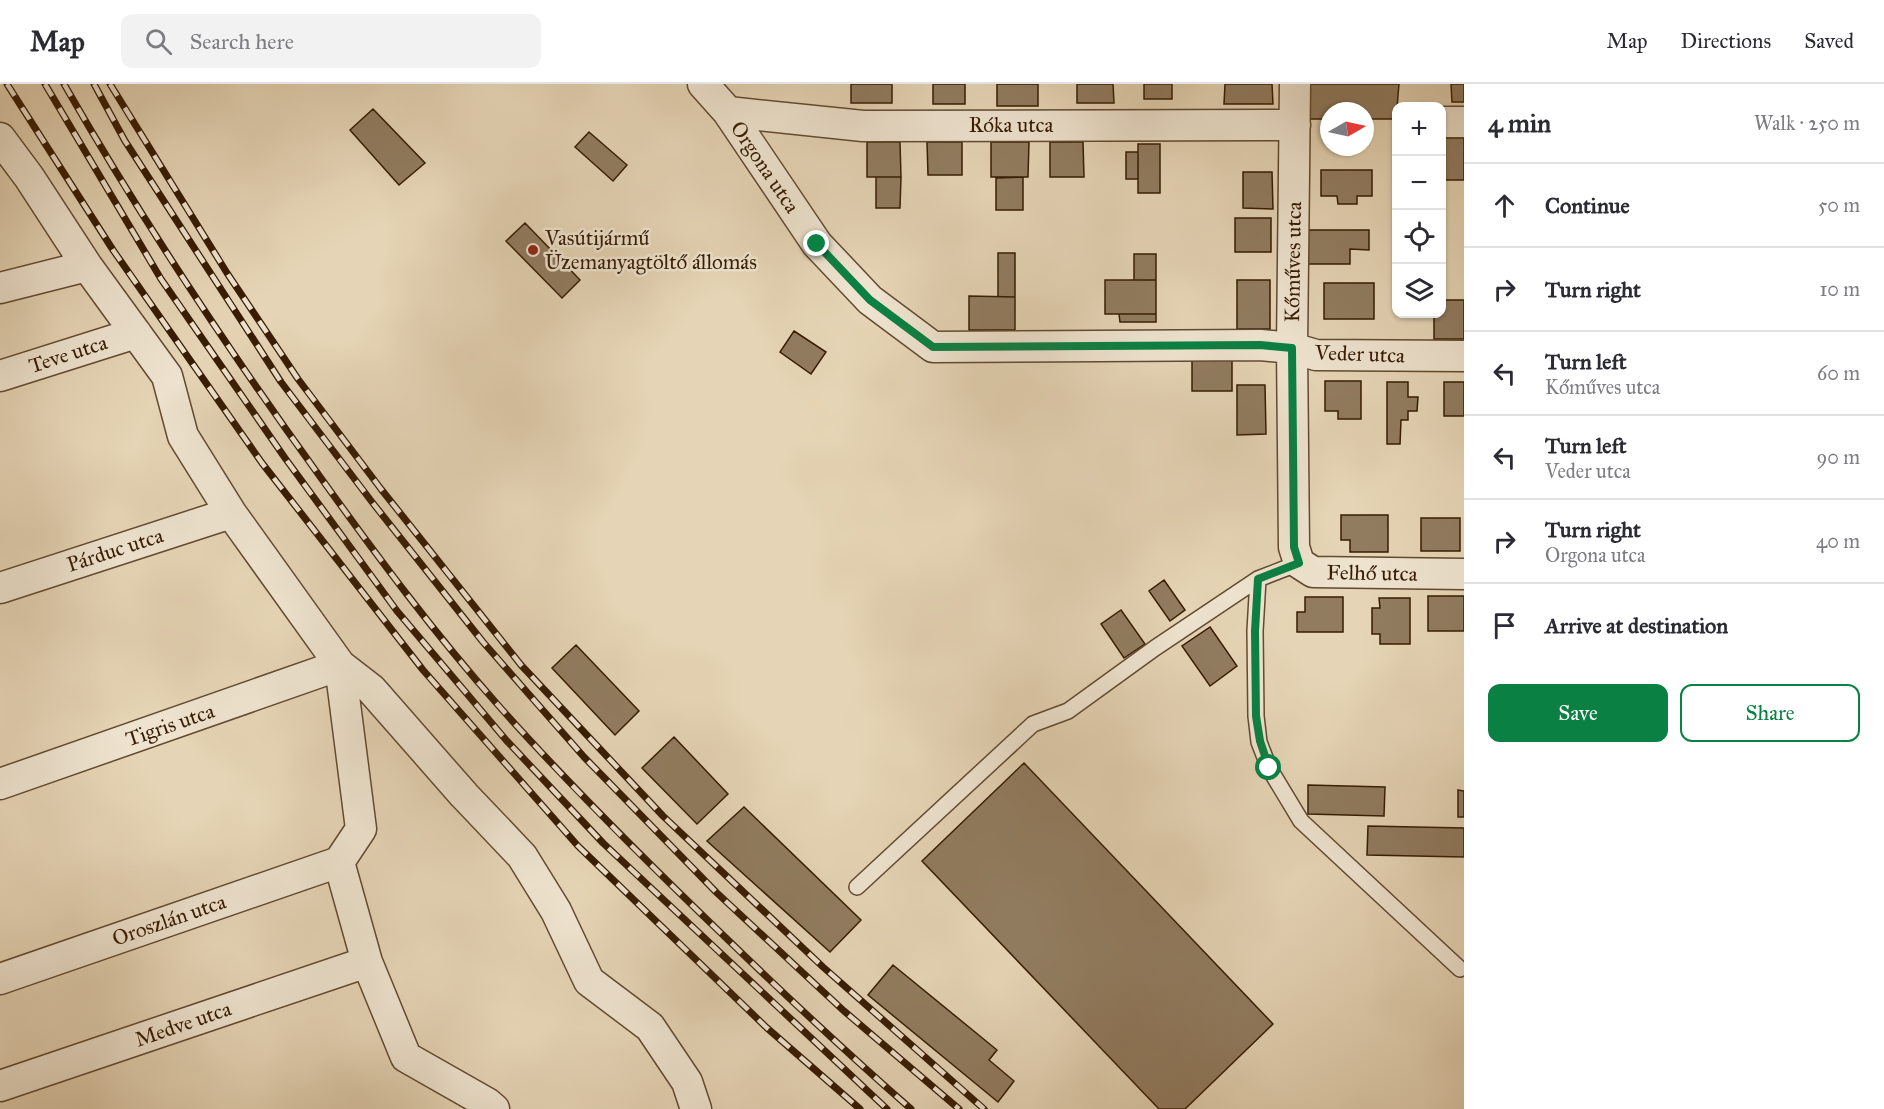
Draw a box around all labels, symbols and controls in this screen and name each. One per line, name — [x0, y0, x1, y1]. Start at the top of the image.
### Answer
search box — [121, 14, 541, 68]
text: Map — [30, 24, 85, 59]
icon: search — [142, 25, 175, 58]
text: Search here — [190, 28, 294, 55]
text: Map — [1607, 28, 1648, 54]
text: Directions — [1681, 28, 1771, 54]
text: Saved — [1804, 28, 1854, 54]
north arrow — [1320, 102, 1374, 156]
map controls — [1392, 102, 1446, 318]
button: + — [1392, 102, 1446, 156]
text: 4 min — [1488, 107, 1551, 139]
text: Walk · 250 m — [1754, 111, 1860, 135]
street label: Róka utca — [969, 112, 1053, 138]
street label: Orgona utca — [725, 116, 805, 218]
button: − — [1392, 156, 1446, 210]
icon: ahead — [1488, 189, 1521, 222]
text: Continue — [1545, 192, 1630, 219]
text: 50 m — [1818, 193, 1860, 217]
street label: Kőműves utca — [1279, 201, 1307, 323]
button: locate — [1392, 210, 1446, 264]
place label: Vasútijármű Üzemanyagtöltő állomás — [544, 225, 757, 275]
route end — [803, 230, 829, 256]
marker: Vasútijármű Üzemanyagtöltő állomás — [526, 243, 540, 257]
button: layers — [1392, 264, 1446, 318]
icon: right — [1488, 273, 1521, 306]
text: Turn right — [1545, 276, 1641, 303]
text: 10 m — [1819, 277, 1860, 301]
street label: Teve utca — [26, 329, 111, 379]
street label: Veder utca — [1314, 339, 1405, 369]
text: Turn left — [1545, 348, 1627, 375]
icon: left — [1488, 357, 1521, 390]
text: 60 m — [1817, 361, 1860, 385]
text: Kőműves utca — [1545, 375, 1660, 399]
text: Turn left — [1545, 432, 1627, 459]
icon: left — [1488, 441, 1521, 474]
text: 90 m — [1817, 445, 1860, 469]
text: Veder utca — [1545, 459, 1631, 483]
text: Turn right — [1545, 516, 1641, 543]
street label: Párduc utca — [64, 522, 167, 578]
icon: right — [1488, 525, 1521, 558]
text: 40 m — [1816, 529, 1860, 553]
text: Orgona utca — [1545, 543, 1646, 567]
street label: Felhő utca — [1326, 559, 1418, 587]
icon: arrive — [1488, 609, 1521, 642]
text: Arrive at destination — [1545, 612, 1728, 639]
button: Save — [1488, 684, 1668, 742]
button: Share — [1680, 684, 1860, 742]
street label: Tigris utca — [122, 698, 218, 752]
route start — [1255, 754, 1281, 780]
street label: Oroszlán utca — [109, 888, 229, 952]
street label: Medve utca — [131, 995, 235, 1053]

